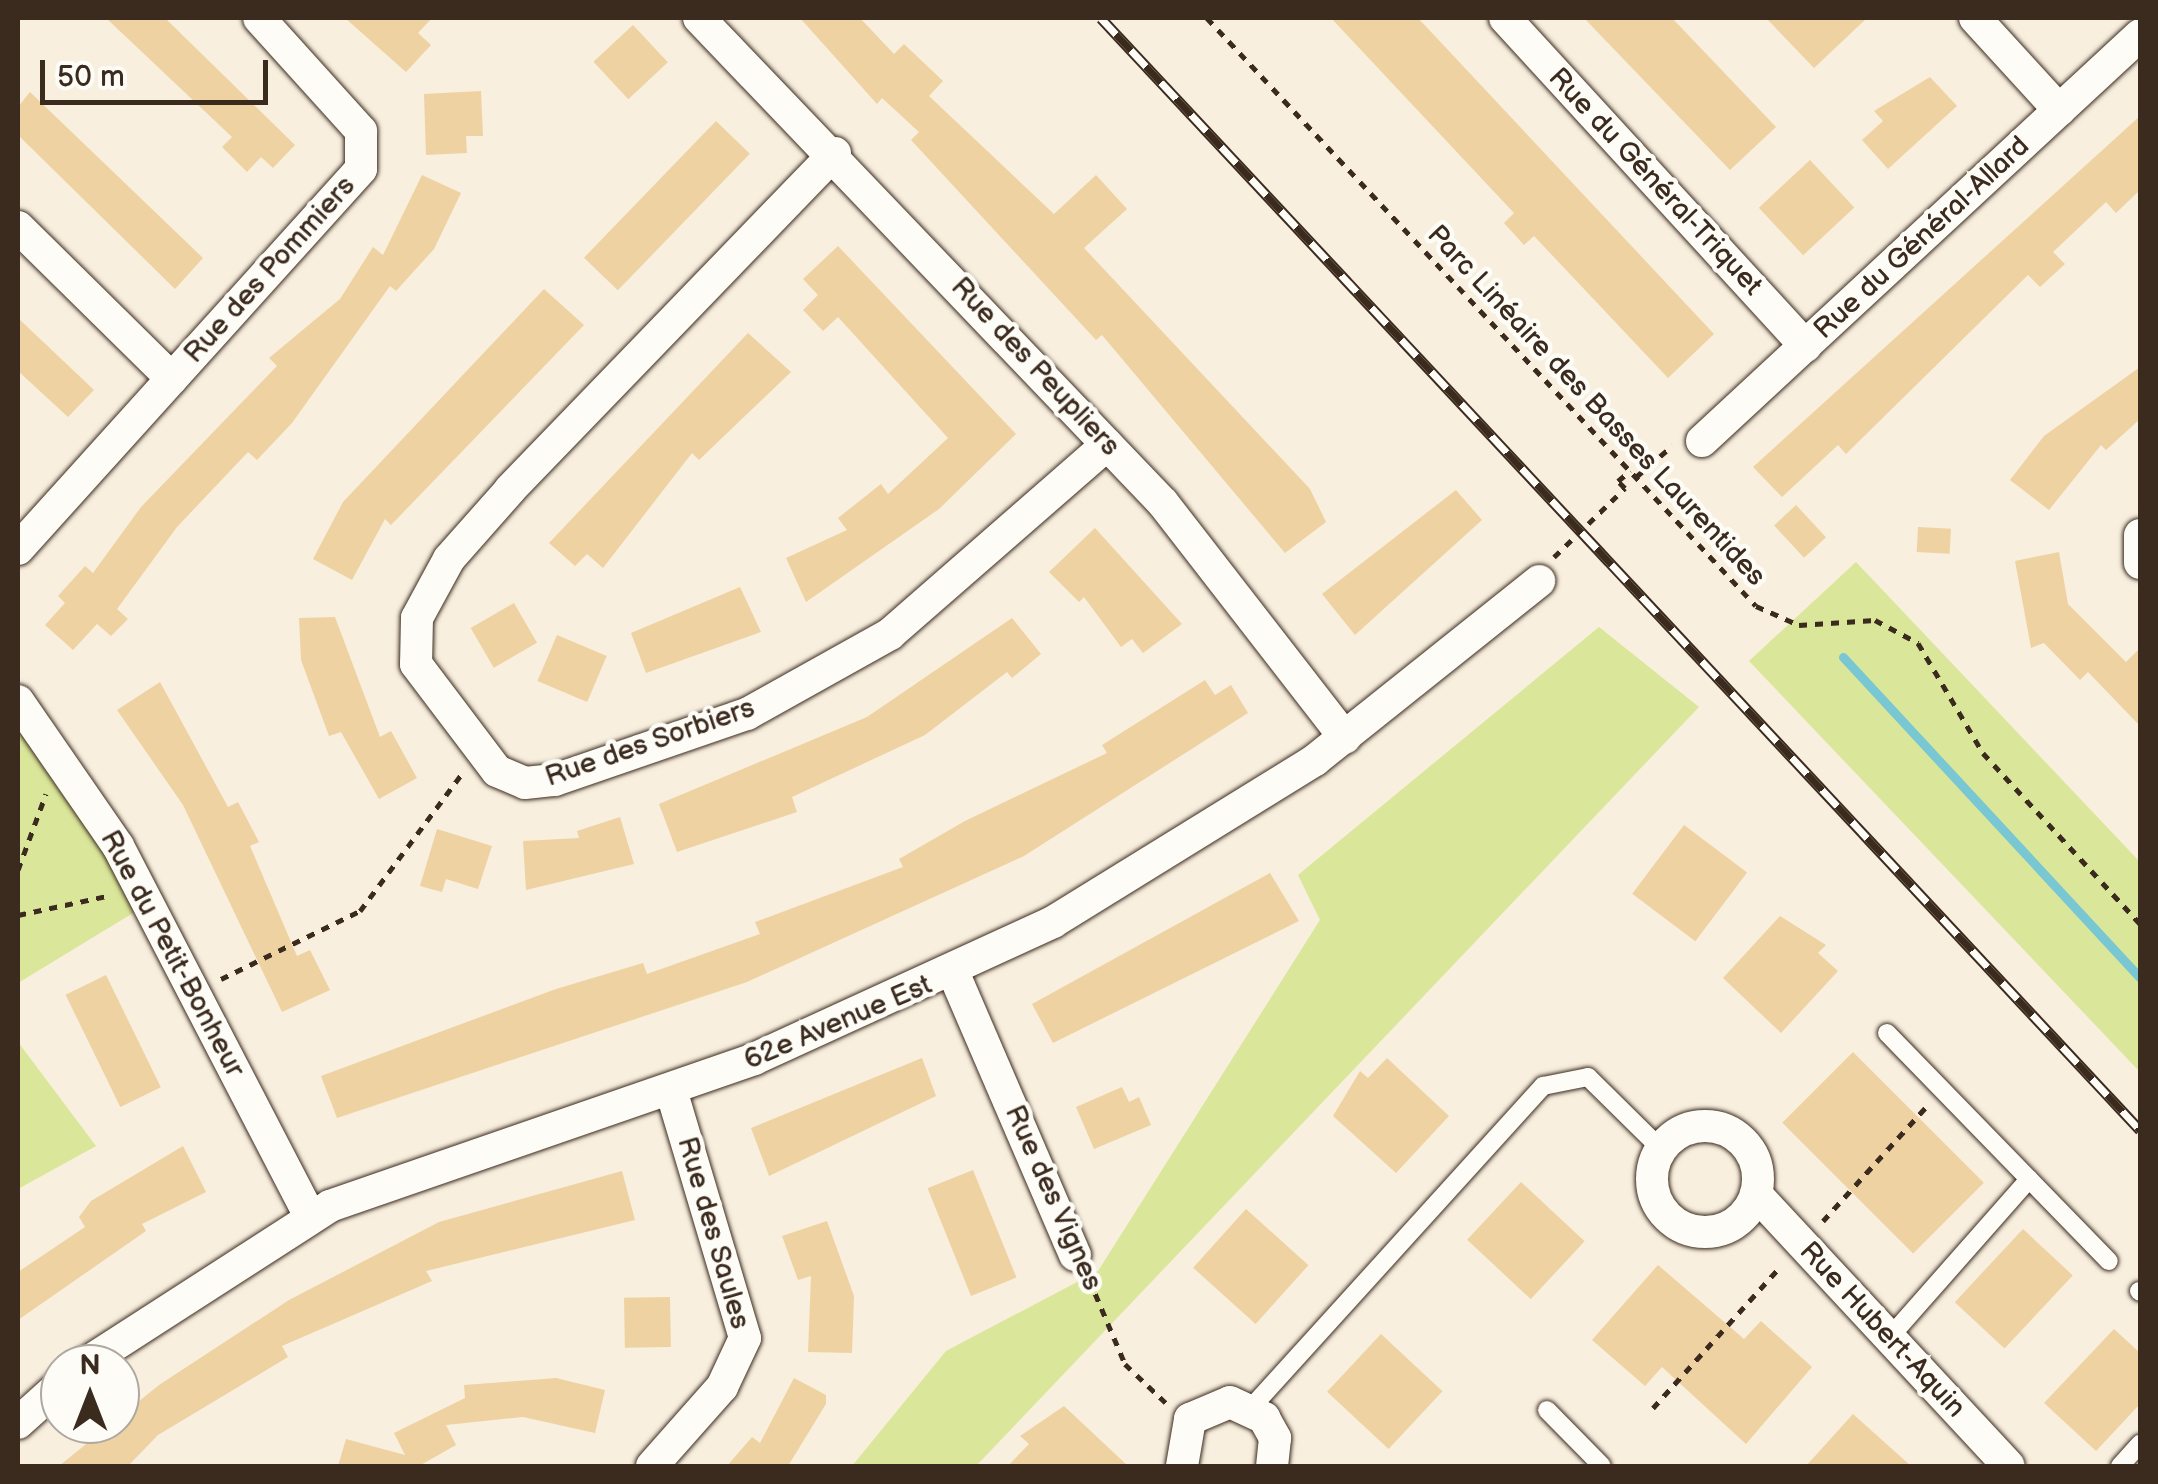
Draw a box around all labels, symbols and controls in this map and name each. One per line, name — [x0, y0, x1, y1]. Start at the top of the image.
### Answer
scale bar — [45, 40, 272, 102]
text: 50 m — [57, 59, 125, 95]
street label: Rue du Général-Triquet — [1541, 61, 1769, 303]
street label: Rue du Général-Allard — [1807, 130, 2037, 346]
street label: Rue des Pommiers — [177, 170, 363, 370]
street label: Parc Linéaire des Basses Laurentides — [1420, 219, 1772, 593]
street label: Rue des Peupliers — [944, 271, 1126, 463]
street label: Rue des Sorbiers — [541, 691, 759, 795]
street label: Rue du Petit-Bonheur — [93, 825, 251, 1083]
street label: 62e Avenue Est — [739, 968, 937, 1078]
street label: Rue des Vignes — [997, 1100, 1109, 1296]
street label: Rue des Saules — [669, 1133, 757, 1333]
street label: Rue Hubert-Aquin — [1792, 1235, 1972, 1425]
north arrow — [40, 1344, 140, 1444]
text: N — [79, 1349, 101, 1382]

